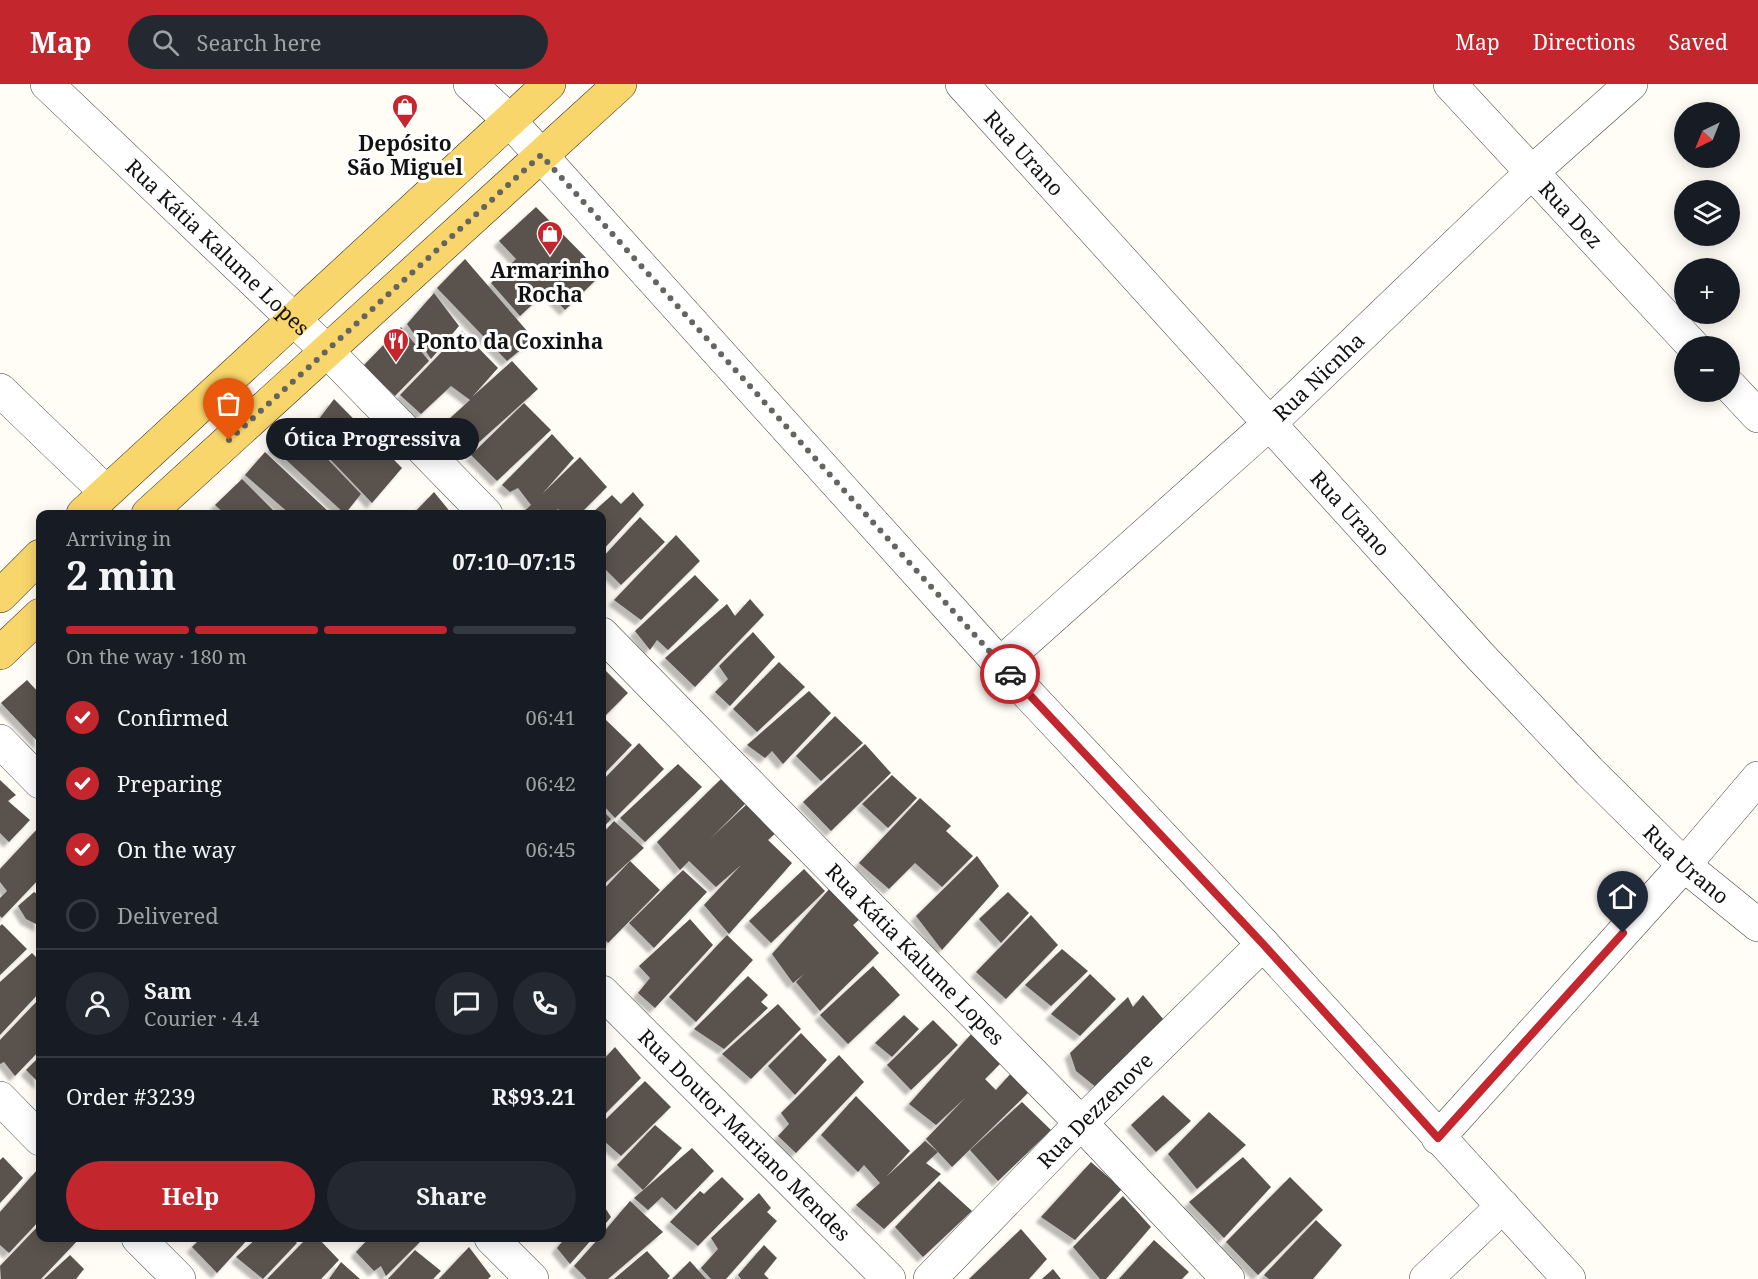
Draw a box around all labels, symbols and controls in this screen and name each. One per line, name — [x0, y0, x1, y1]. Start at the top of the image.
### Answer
search box — [128, 15, 548, 69]
text: Map — [30, 23, 92, 61]
icon: search — [149, 26, 182, 59]
text: Search here — [197, 27, 321, 57]
text: Map — [1455, 28, 1500, 56]
text: Directions — [1533, 28, 1635, 56]
text: Saved — [1668, 28, 1728, 56]
shop icon: Depósito São Miguel — [390, 92, 420, 130]
north arrow — [1674, 102, 1740, 168]
map controls — [1674, 102, 1740, 402]
street label: Rua Urano — [978, 104, 1071, 202]
place label: Depósito São Miguel — [347, 129, 463, 181]
street label: Rua Kátia Kalume Lopes — [120, 152, 316, 341]
street label: Rua Dez — [1533, 175, 1609, 254]
button: layers — [1674, 180, 1740, 246]
shop icon: Armarinho Rocha — [535, 219, 565, 257]
place label: Armarinho Rocha — [490, 256, 610, 308]
button: + — [1674, 258, 1740, 324]
restaurant icon: Ponto da Coxinha — [381, 326, 411, 364]
street label: Rua Nicnha — [1267, 326, 1370, 427]
place label: Ponto da Coxinha — [416, 327, 603, 355]
button: − — [1674, 336, 1740, 402]
pin — [203, 378, 254, 440]
icon: bag — [212, 387, 245, 420]
callout: Ótica Progressiva — [265, 419, 478, 461]
text: Ótica Progressiva — [284, 425, 461, 452]
street label: Rua Urano — [1305, 464, 1397, 562]
text: Arriving in — [66, 525, 171, 552]
text: 07:10–07:15 — [452, 546, 576, 576]
text: 2 min — [66, 548, 176, 601]
text: On the way · 180 m — [66, 643, 247, 670]
courier — [980, 644, 1040, 704]
icon: car — [994, 658, 1027, 691]
icon: check — [66, 701, 99, 734]
text: Confirmed — [117, 702, 228, 732]
text: 06:41 — [526, 704, 576, 731]
icon: check — [66, 767, 99, 800]
text: Preparing — [117, 768, 222, 798]
text: 06:42 — [526, 770, 576, 797]
street label: Rua Urano — [1637, 818, 1735, 910]
icon: check — [66, 833, 99, 866]
text: On the way — [117, 834, 236, 864]
text: 06:45 — [526, 836, 576, 863]
street label: Rua Kátia Kalume Lopes — [820, 857, 1011, 1051]
pin — [1597, 871, 1648, 933]
icon: home — [1606, 880, 1639, 913]
text: Delivered — [117, 900, 219, 930]
button: person — [66, 972, 129, 1035]
button: chat — [435, 972, 498, 1035]
button: phone — [513, 972, 576, 1035]
text: Sam — [144, 975, 192, 1005]
text: Courier · 4.4 — [144, 1005, 259, 1032]
street label: Rua Doutor Mariano Mendes — [633, 1023, 857, 1247]
street label: Rua Dezzenove — [1031, 1046, 1159, 1174]
text: Order #3239 — [66, 1081, 196, 1111]
text: R$93.21 — [492, 1081, 576, 1111]
button: Help — [66, 1161, 315, 1230]
button: Share — [327, 1161, 576, 1230]

